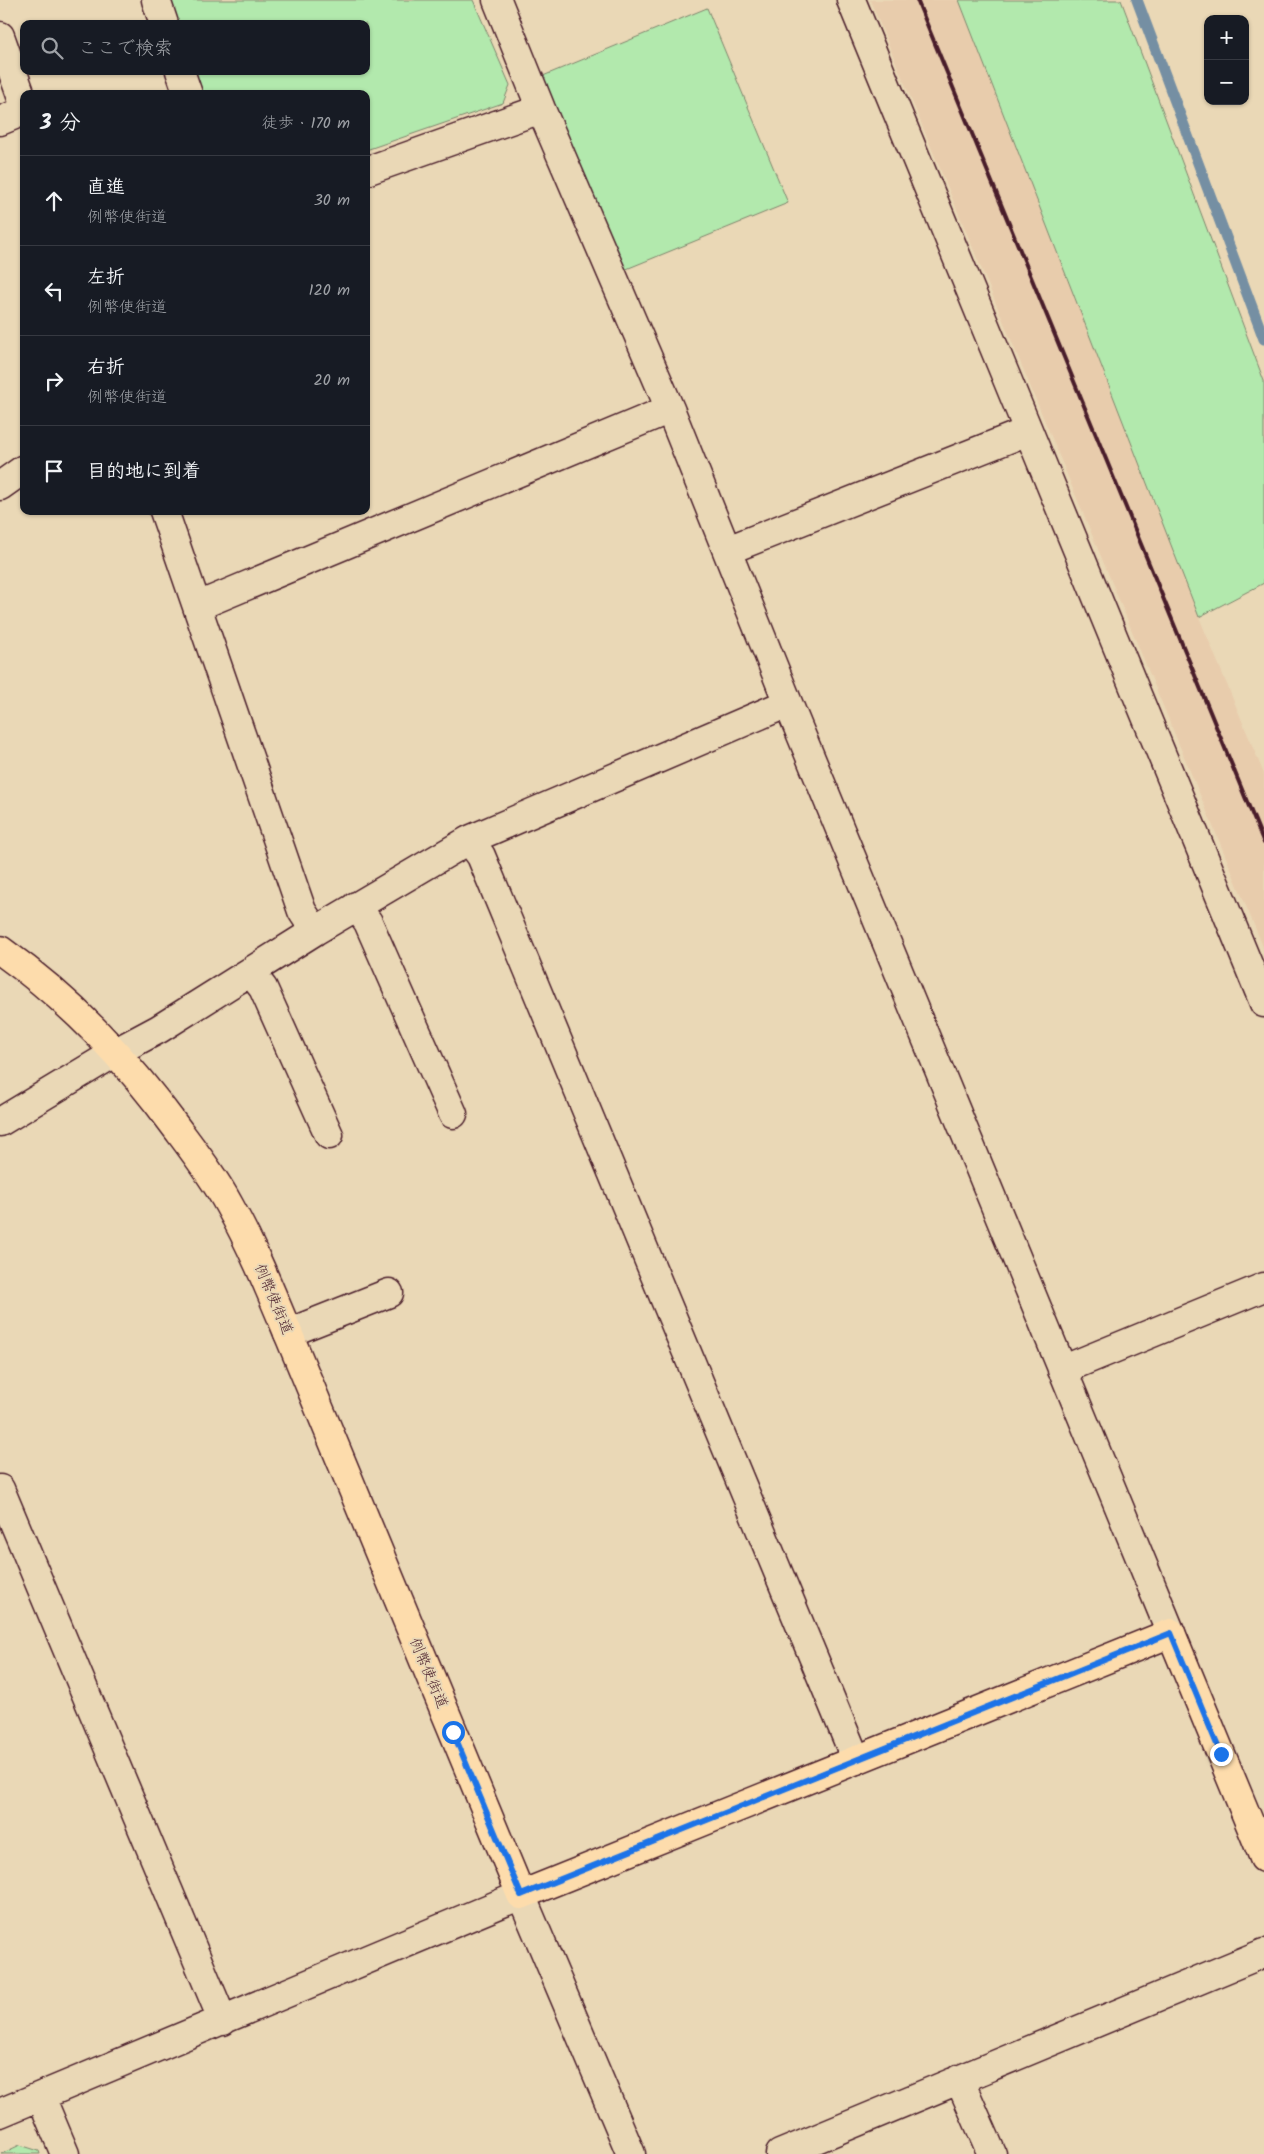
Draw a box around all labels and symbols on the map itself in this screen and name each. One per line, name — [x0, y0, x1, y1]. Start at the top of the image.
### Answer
street label: 例幣使街道 — [247, 1260, 299, 1339]
street label: 例幣使街道 — [402, 1634, 454, 1713]
route start — [442, 1721, 465, 1744]
route end — [1210, 1743, 1233, 1766]

